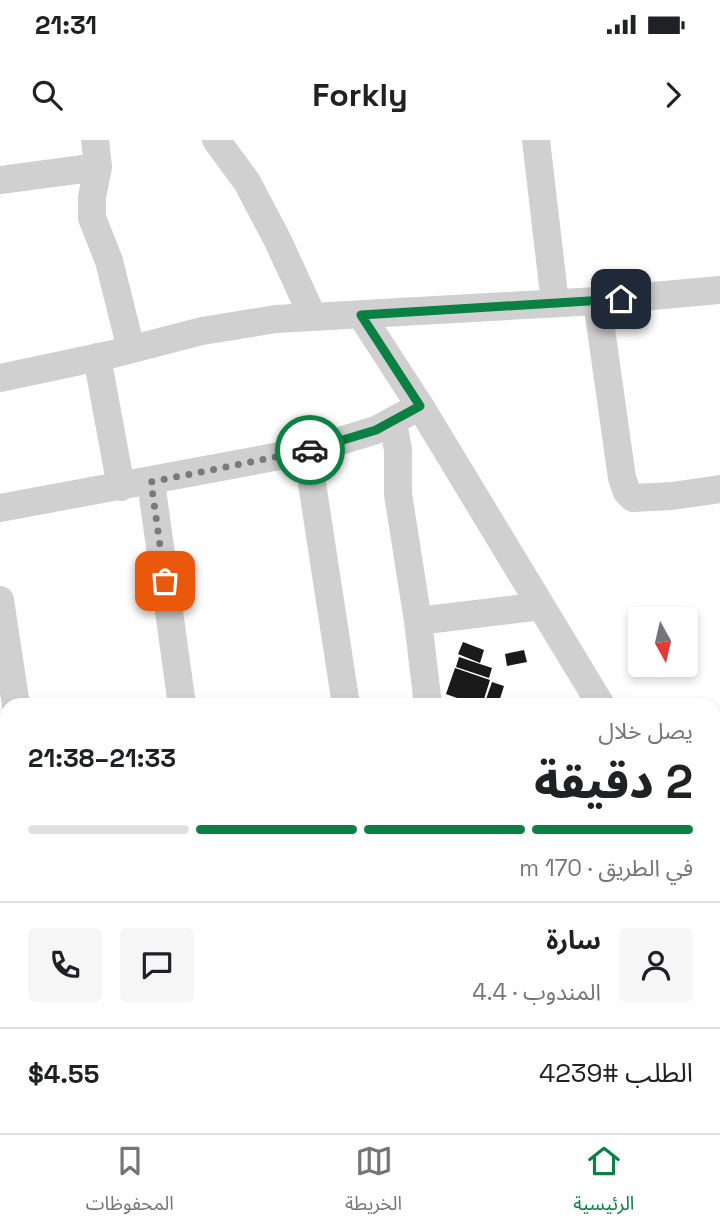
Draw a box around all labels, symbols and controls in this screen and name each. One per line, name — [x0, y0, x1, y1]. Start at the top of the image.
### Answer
text: 21:31 — [35, 8, 97, 42]
text: Forkly — [312, 75, 408, 115]
icon: search — [28, 76, 66, 114]
icon: forward — [654, 76, 692, 114]
pin — [591, 269, 651, 329]
icon: home — [602, 280, 640, 318]
courier — [275, 415, 345, 485]
icon: car — [291, 431, 329, 469]
pin — [135, 551, 195, 611]
icon: bag — [146, 562, 184, 600]
north arrow — [628, 607, 698, 677]
map controls — [628, 607, 698, 677]
text: يصل خلال — [598, 716, 693, 746]
text: 21:33–21:38 — [28, 741, 176, 775]
text: 2 دقيقة — [534, 753, 693, 811]
text: في الطريق · 170 m — [519, 853, 693, 883]
text: سارة — [546, 923, 601, 957]
button: phone — [28, 928, 102, 1002]
button: chat — [120, 928, 194, 1002]
button: person — [619, 928, 693, 1002]
text: المندوب · 4.4 — [472, 977, 601, 1007]
text: الطلب #4239 — [539, 1056, 693, 1090]
text: $4.55 — [28, 1057, 99, 1091]
tab: المحفوظات — [86, 1142, 174, 1224]
tab: الخريطة — [345, 1142, 402, 1224]
tab: الرئيسية — [573, 1142, 634, 1224]

